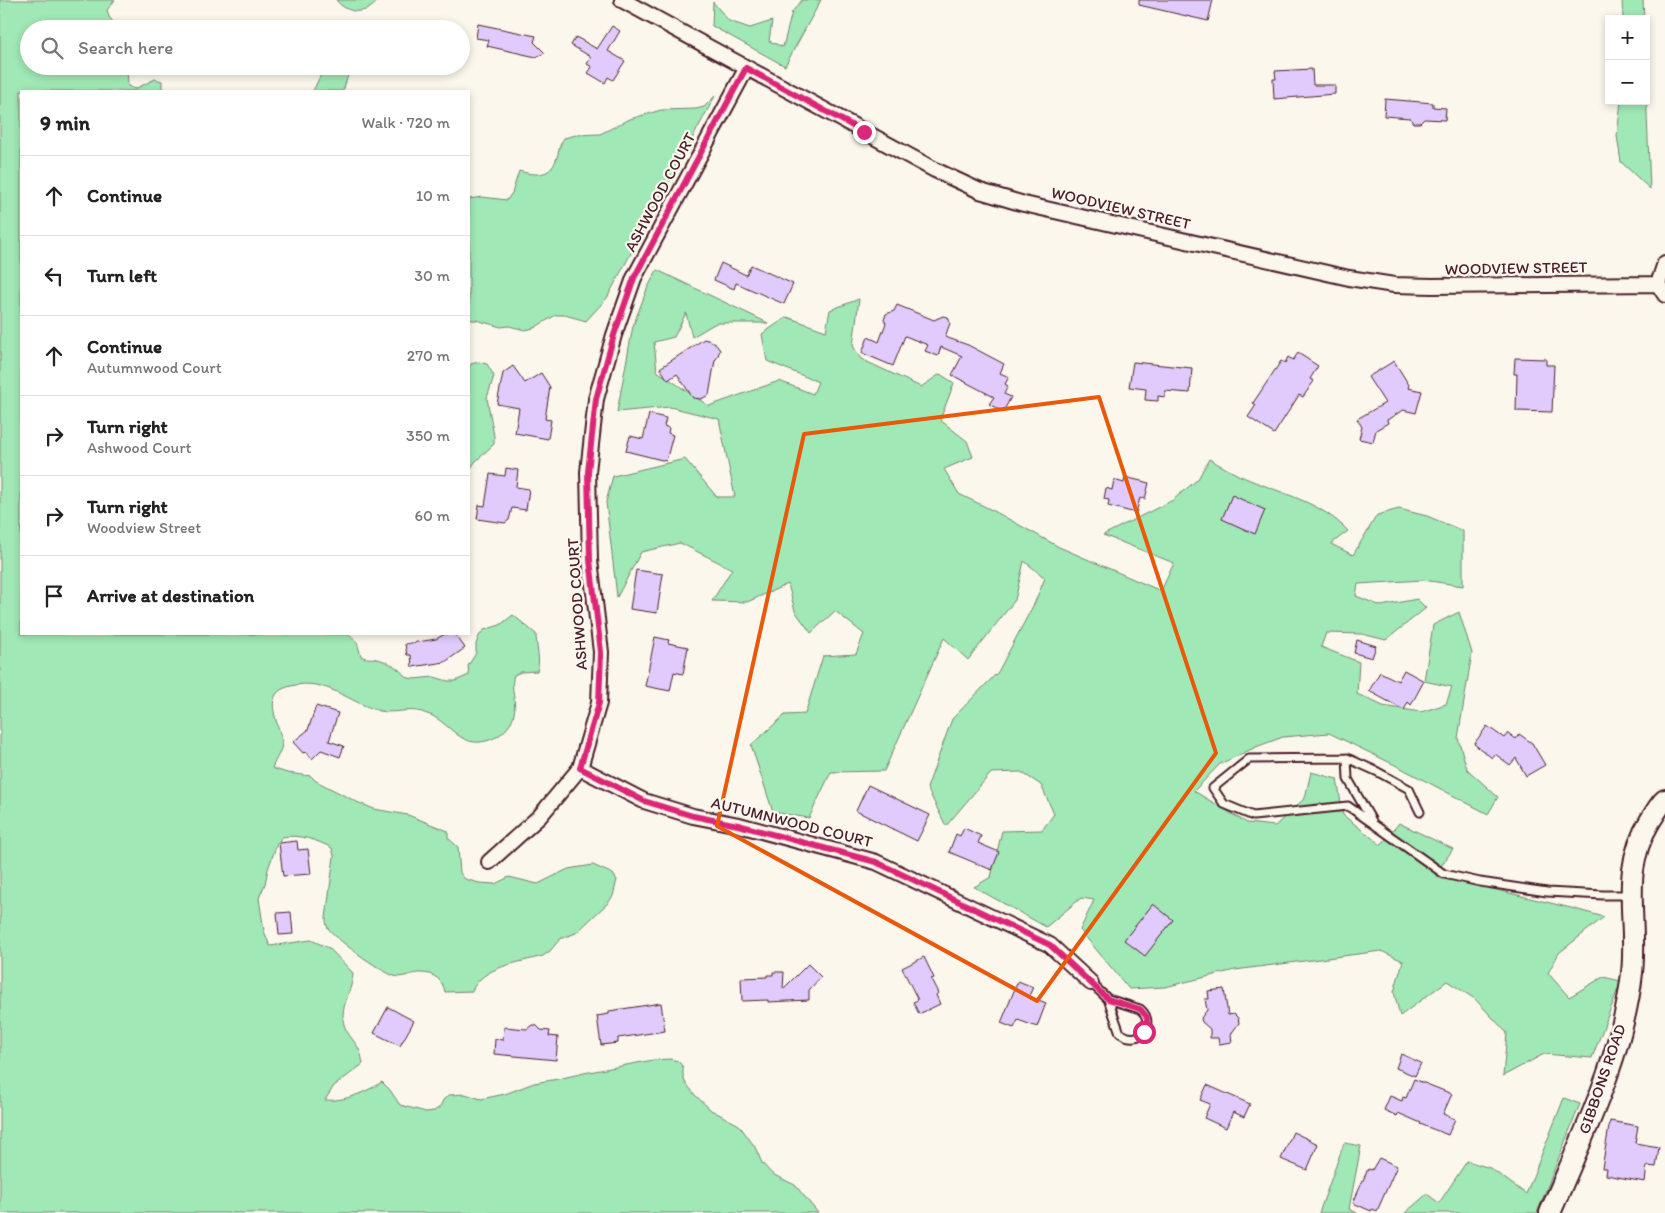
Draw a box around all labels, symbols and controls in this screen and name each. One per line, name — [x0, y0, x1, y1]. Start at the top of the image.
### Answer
map controls — [1605, 15, 1650, 105]
button: + — [1605, 15, 1650, 60]
search box — [20, 20, 470, 75]
icon: search — [38, 34, 66, 62]
text: Search here — [78, 36, 173, 59]
button: − — [1605, 60, 1650, 105]
text: 9 min — [40, 110, 90, 135]
text: Walk · 720 m — [362, 113, 450, 132]
route end — [853, 121, 876, 144]
street label: ASHWOOD COURT — [620, 129, 700, 255]
icon: ahead — [40, 182, 68, 210]
street label: WOODVIEW STREET — [1049, 183, 1193, 233]
text: Continue — [87, 184, 162, 207]
text: 10 m — [416, 186, 450, 205]
street label: WOODVIEW STREET — [1444, 257, 1588, 279]
icon: left — [40, 262, 68, 290]
text: Turn left — [87, 264, 157, 287]
text: 30 m — [414, 266, 450, 285]
text: Continue — [87, 335, 162, 358]
icon: ahead — [40, 342, 68, 370]
text: 270 m — [407, 346, 450, 365]
text: Autumnwood Court — [87, 358, 222, 377]
text: Turn right — [87, 415, 168, 438]
icon: right — [40, 422, 68, 450]
text: 350 m — [406, 426, 450, 445]
text: Ashwood Court — [87, 438, 192, 457]
text: Turn right — [87, 495, 168, 518]
icon: right — [40, 502, 68, 530]
text: 60 m — [415, 506, 450, 525]
text: Woodview Street — [87, 518, 201, 537]
street label: ASHWOOD COURT — [563, 537, 591, 671]
icon: arrive — [40, 582, 68, 610]
text: Arrive at destination — [87, 584, 254, 607]
street label: AUTUMNWOOD COURT — [709, 793, 875, 851]
route start — [1133, 1021, 1156, 1044]
street label: GIBBONS ROAD — [1574, 1021, 1630, 1136]

